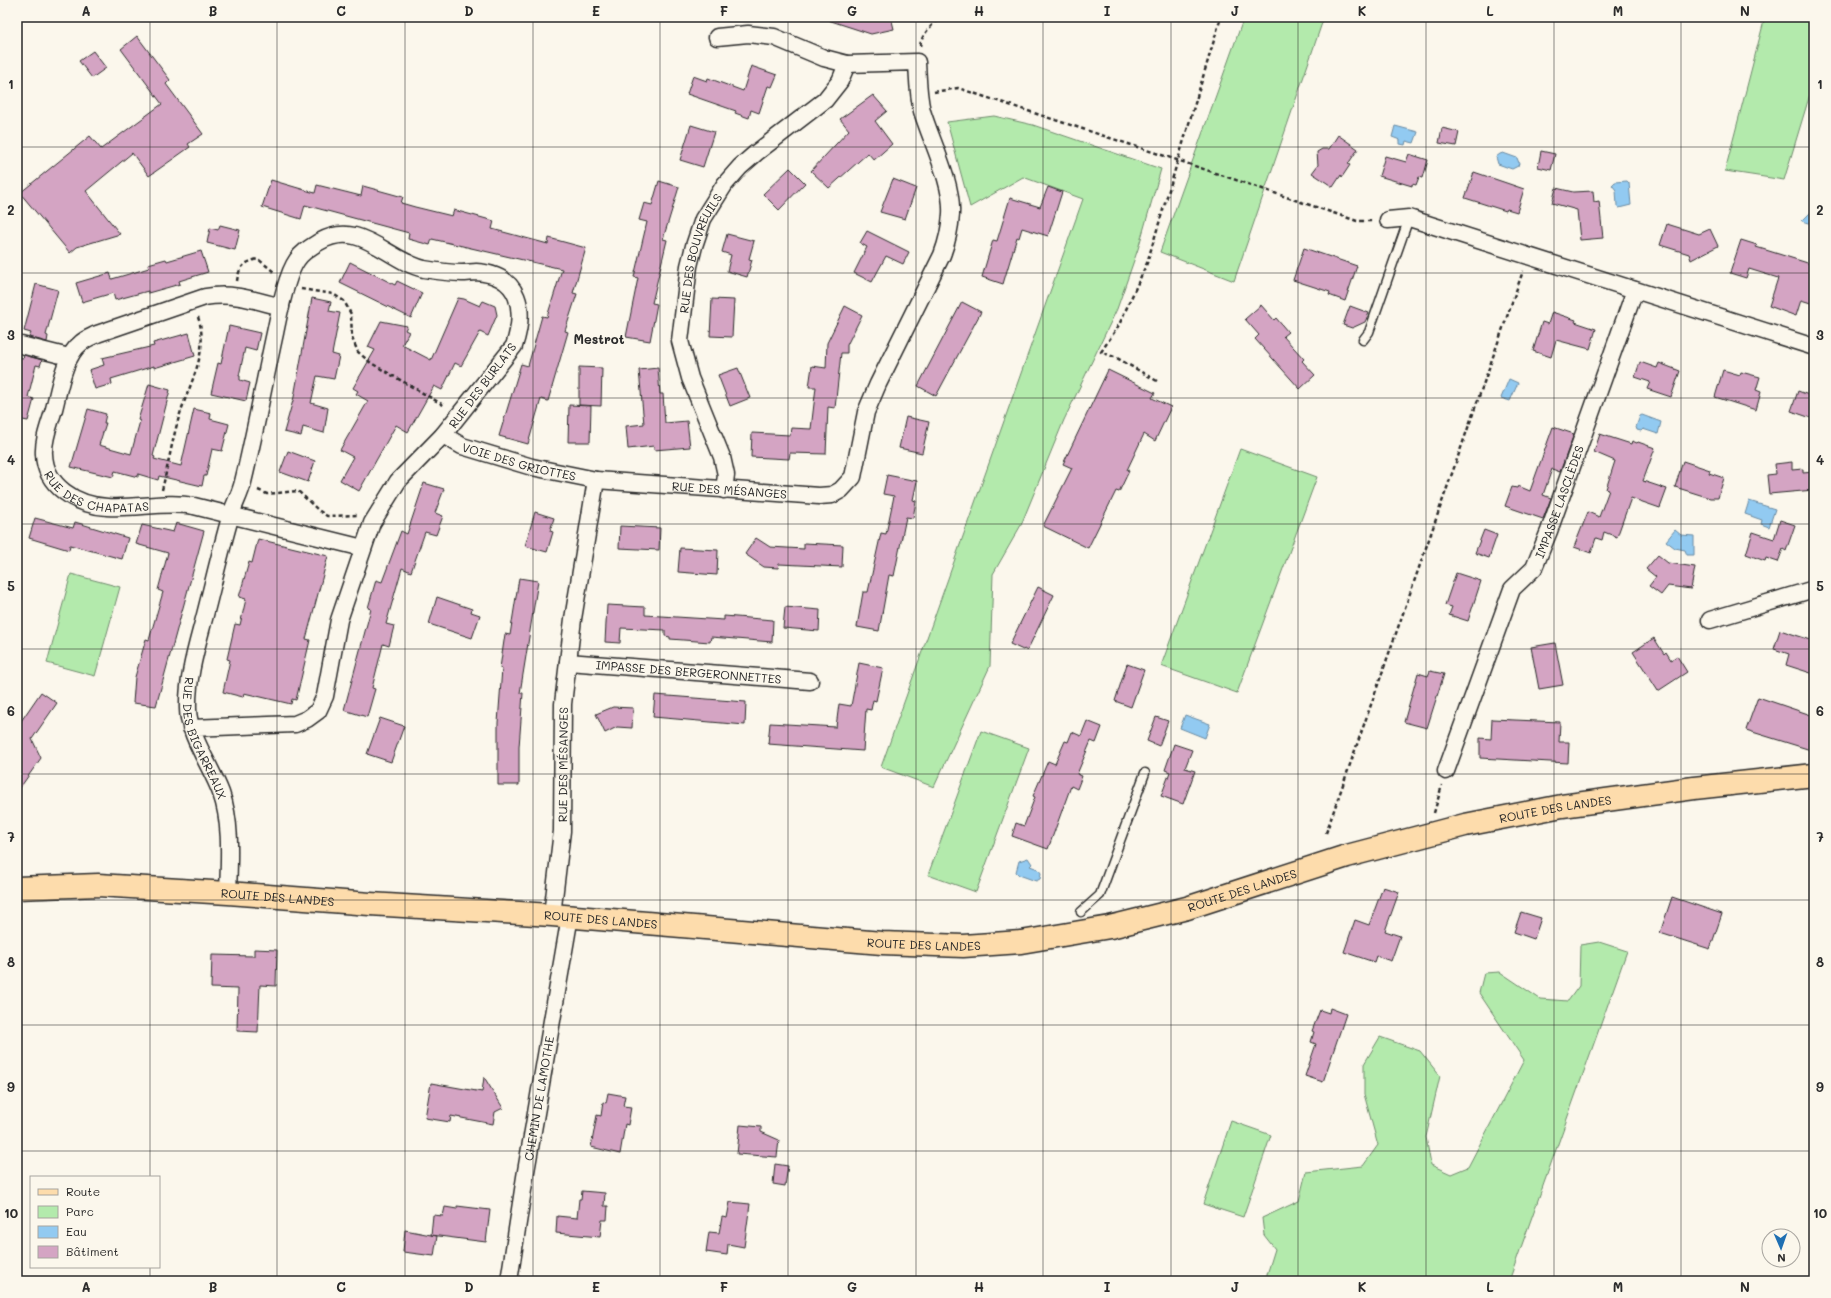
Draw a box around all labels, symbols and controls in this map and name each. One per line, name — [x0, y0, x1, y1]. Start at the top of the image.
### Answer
text: A — [81, 2, 91, 19]
text: B — [209, 2, 218, 19]
text: C — [336, 2, 346, 19]
text: D — [464, 2, 474, 19]
text: E — [592, 2, 600, 19]
text: F — [720, 2, 728, 19]
text: G — [847, 2, 857, 19]
text: H — [974, 2, 984, 19]
text: I — [1104, 2, 1111, 19]
text: J — [1231, 2, 1239, 19]
text: K — [1358, 2, 1367, 19]
text: L — [1486, 2, 1494, 19]
text: M — [1613, 2, 1623, 19]
text: N — [1740, 2, 1750, 19]
text: 1 — [8, 75, 14, 92]
text: 1 — [1817, 75, 1823, 92]
street label: RUE DES BOUVREUILS — [675, 190, 725, 314]
text: 2 — [7, 201, 15, 218]
text: 2 — [1816, 201, 1824, 218]
text: 3 — [7, 326, 15, 343]
text: 3 — [1816, 326, 1824, 343]
district label: Mestrot — [573, 330, 625, 347]
street label: RUE DES BURLATS — [445, 339, 520, 431]
street label: VOIE DES GRIOTTES — [460, 438, 578, 484]
street label: IMPASSE LASCLÈDES — [1531, 443, 1587, 560]
text: 4 — [7, 451, 15, 468]
text: 4 — [1816, 451, 1824, 468]
street label: RUE DES CHAPATAS — [41, 468, 150, 515]
street label: RUE DES MÉSANGES — [671, 477, 788, 502]
text: 5 — [7, 577, 15, 594]
text: 5 — [1816, 577, 1824, 594]
street label: IMPASSE DES BERGERONNETTES — [595, 656, 782, 687]
street label: RUE DES BIGARREAUX — [180, 676, 231, 801]
text: 6 — [7, 702, 15, 719]
text: 6 — [1816, 702, 1824, 719]
street label: RUE DES MÉSANGES — [554, 707, 571, 822]
street label: ROUTE DES LANDES — [1498, 791, 1613, 826]
text: 7 — [7, 828, 15, 845]
text: 7 — [1816, 828, 1824, 845]
street label: ROUTE DES LANDES — [1186, 865, 1299, 915]
street label: ROUTE DES LANDES — [220, 885, 335, 909]
street label: ROUTE DES LANDES — [544, 907, 658, 932]
street label: ROUTE DES LANDES — [866, 934, 981, 954]
text: 8 — [7, 953, 15, 970]
text: 8 — [1816, 953, 1824, 970]
street label: CHEMIN DE LAMOTHE — [520, 1035, 557, 1162]
text: 9 — [7, 1078, 15, 1095]
text: 9 — [1816, 1078, 1824, 1095]
legend — [30, 1176, 160, 1268]
text: Route — [66, 1183, 100, 1199]
text: Parc — [66, 1203, 94, 1219]
text: 10 — [4, 1204, 18, 1221]
text: 10 — [1813, 1204, 1827, 1221]
text: Eau — [66, 1223, 87, 1239]
north arrow — [1761, 1228, 1801, 1268]
text: Bâtiment — [66, 1243, 119, 1259]
text: N — [1777, 1251, 1786, 1266]
text: A — [81, 1278, 91, 1295]
text: B — [209, 1278, 218, 1295]
text: C — [336, 1278, 346, 1295]
text: D — [464, 1278, 474, 1295]
text: E — [592, 1278, 600, 1295]
text: F — [720, 1278, 728, 1295]
text: G — [847, 1278, 857, 1295]
text: H — [974, 1278, 984, 1295]
text: I — [1104, 1278, 1111, 1295]
text: J — [1231, 1278, 1239, 1295]
text: K — [1358, 1278, 1367, 1295]
text: L — [1486, 1278, 1494, 1295]
text: M — [1613, 1278, 1623, 1295]
text: N — [1740, 1278, 1750, 1295]

